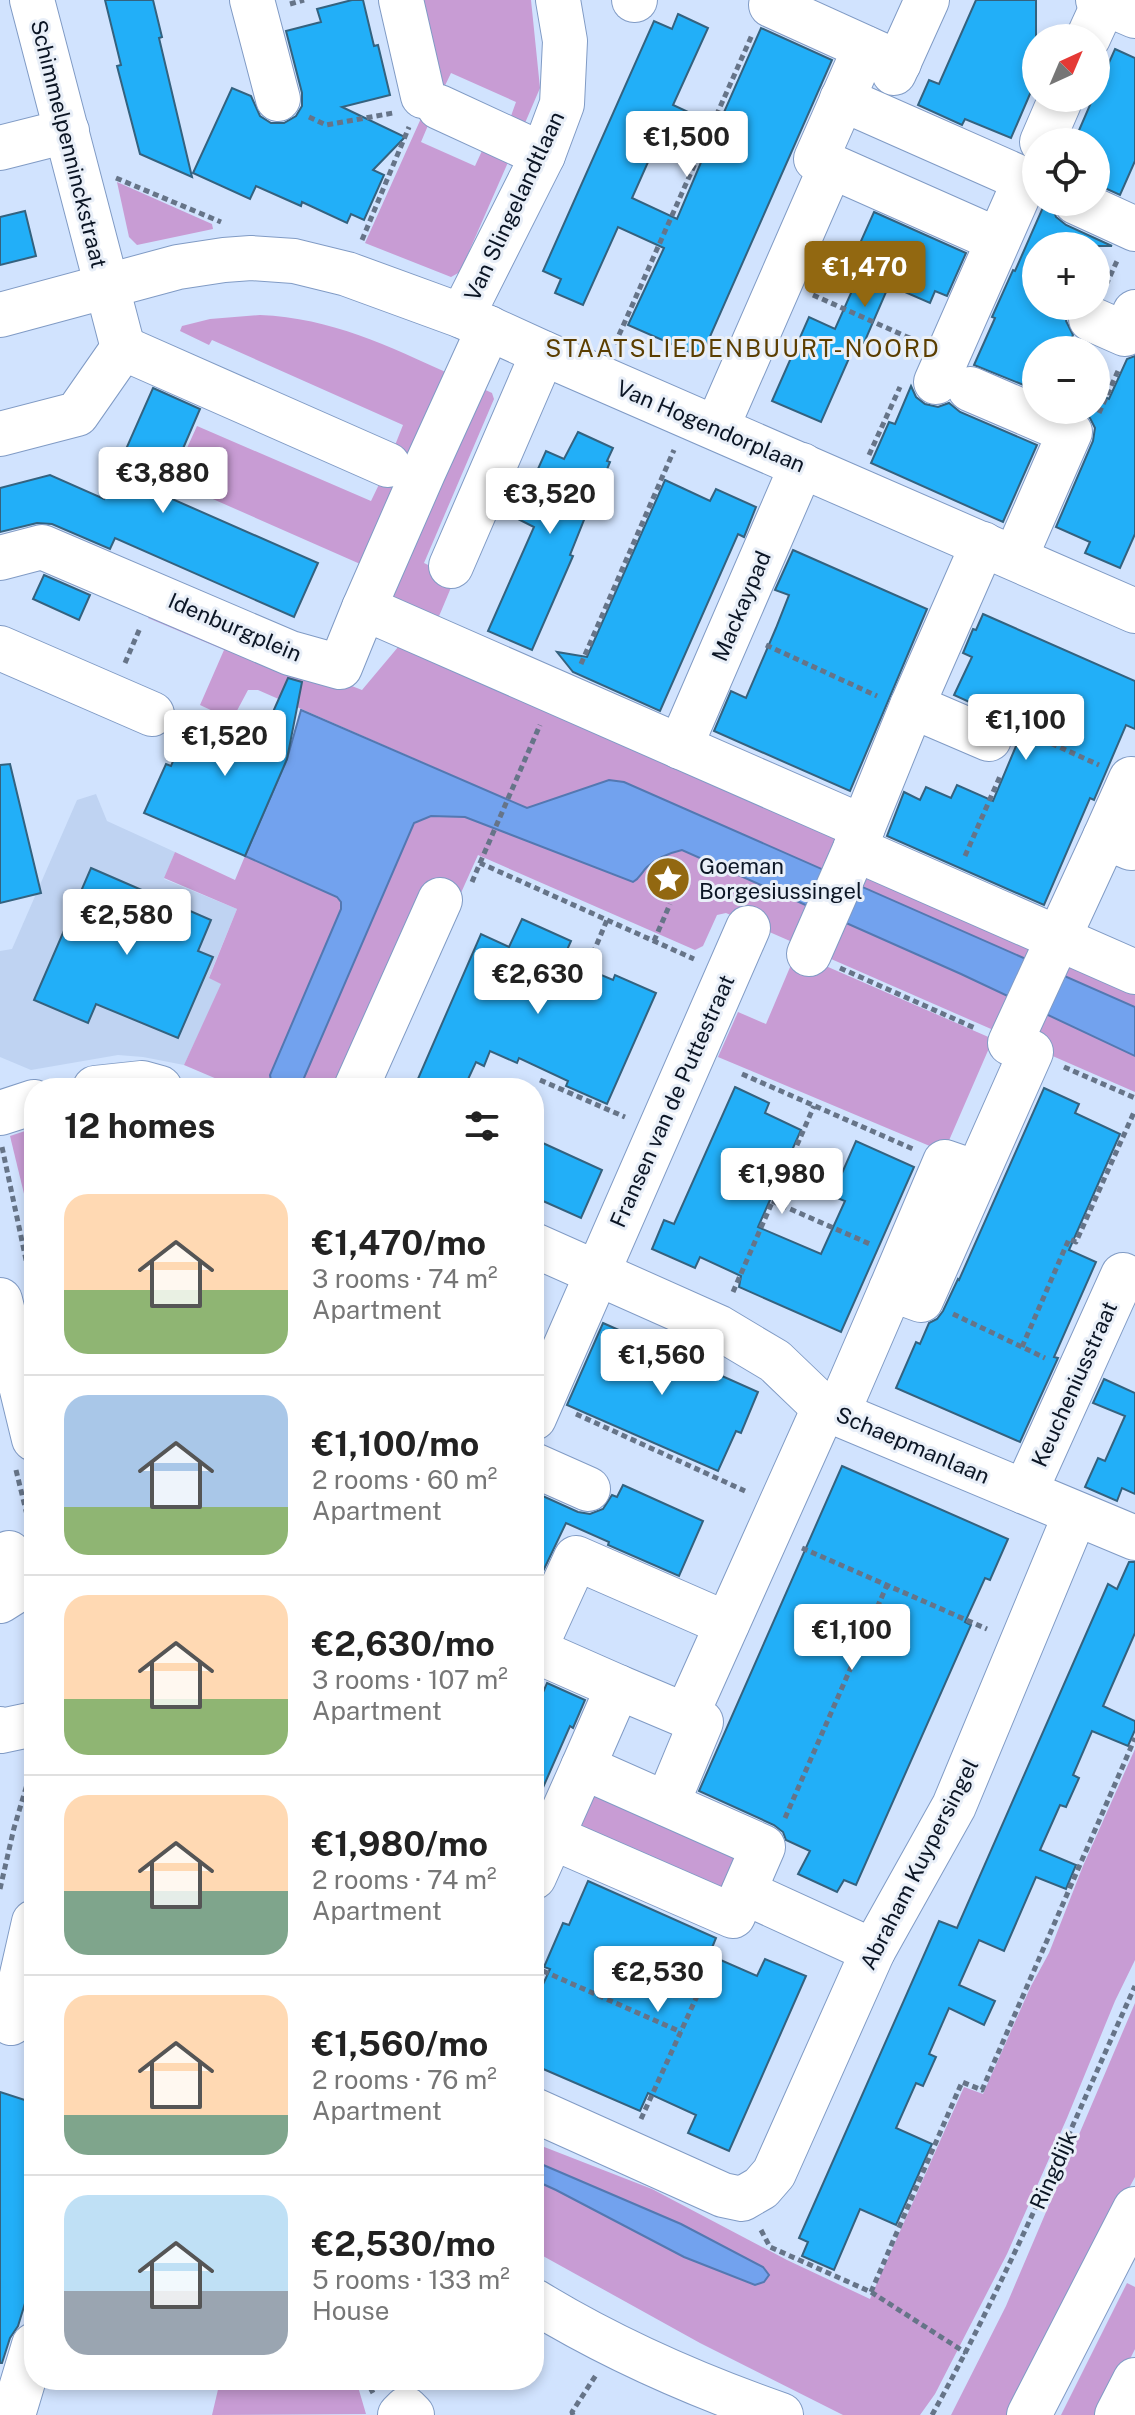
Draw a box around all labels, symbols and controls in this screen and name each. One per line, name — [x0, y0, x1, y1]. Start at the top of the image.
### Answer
street label: Schimmelpenninckstraat — [26, 17, 112, 271]
north arrow — [1022, 24, 1110, 112]
map controls — [1022, 24, 1110, 424]
street label: Van Slingelandtlaan — [459, 107, 569, 305]
pin: €1,500 — [622, 111, 752, 179]
text: €1,500 — [644, 121, 730, 152]
button: locate — [1022, 128, 1110, 216]
button: + — [1022, 232, 1110, 320]
pin: €1,470 — [800, 241, 930, 309]
text: €1,470 — [822, 251, 908, 282]
district label: STAATSLIEDENBUURT-NOORD — [545, 334, 941, 362]
button: − — [1022, 336, 1110, 424]
street label: Van Hogendorplaan — [613, 374, 809, 478]
pin: €3,880 — [98, 447, 228, 515]
text: €3,880 — [117, 457, 209, 488]
pin: €3,520 — [485, 468, 615, 536]
text: €3,520 — [504, 478, 596, 509]
street label: Mackaypad — [706, 547, 776, 665]
street label: Idenburgplein — [164, 587, 306, 667]
pin: €1,100 — [961, 694, 1091, 762]
text: €1,100 — [986, 704, 1066, 735]
pin: €1,520 — [160, 710, 290, 778]
text: €1,520 — [182, 720, 268, 751]
place label: Goeman Borgesiussingel — [699, 853, 863, 904]
place icon: Goeman Borgesiussingel — [644, 855, 692, 903]
pin: €2,580 — [62, 889, 192, 957]
text: €2,580 — [81, 899, 173, 930]
pin: €2,630 — [473, 948, 603, 1016]
text: €2,630 — [492, 958, 584, 989]
street label: Fransen van de Puttestraat — [604, 971, 740, 1231]
icon: filters — [460, 1104, 504, 1148]
text: 12 homes — [64, 1106, 215, 1146]
pin: €1,980 — [717, 1148, 847, 1216]
text: €1,980 — [739, 1158, 825, 1189]
text: €1,470/mo — [312, 1223, 486, 1263]
icon: home — [128, 1226, 224, 1322]
text: 3 rooms · 74 m² — [312, 1263, 498, 1294]
text: Apartment — [312, 1294, 442, 1325]
street label: Keucheniusstraat — [1026, 1297, 1122, 1471]
pin: €1,560 — [597, 1329, 727, 1397]
text: €1,560 — [619, 1339, 705, 1370]
street label: Schaepmanlaan — [832, 1401, 994, 1489]
text: €1,100/mo — [312, 1424, 479, 1464]
icon: home — [128, 1427, 224, 1523]
text: 2 rooms · 60 m² — [312, 1464, 497, 1495]
text: Apartment — [312, 1495, 442, 1526]
pin: €1,100 — [787, 1604, 917, 1672]
text: €1,100 — [812, 1614, 892, 1645]
text: €2,630/mo — [312, 1624, 495, 1664]
icon: home — [128, 1627, 224, 1723]
text: 3 rooms · 107 m² — [312, 1664, 508, 1695]
text: Apartment — [312, 1695, 442, 1726]
street label: Abraham Kuypersingel — [854, 1754, 984, 1974]
text: €1,980/mo — [312, 1824, 488, 1864]
icon: home — [128, 1827, 224, 1923]
text: 2 rooms · 74 m² — [312, 1864, 497, 1895]
text: Apartment — [312, 1895, 442, 1926]
pin: €2,530 — [593, 1946, 723, 2014]
text: €2,530 — [612, 1956, 704, 1987]
text: €1,560/mo — [312, 2024, 488, 2064]
icon: home — [128, 2027, 224, 2123]
text: 2 rooms · 76 m² — [312, 2064, 497, 2095]
text: Apartment — [312, 2095, 442, 2126]
street label: Ringdijk — [1024, 2127, 1082, 2213]
text: €2,530/mo — [312, 2224, 496, 2264]
icon: home — [128, 2227, 224, 2323]
text: 5 rooms · 133 m² — [312, 2264, 510, 2295]
text: House — [312, 2295, 389, 2326]

